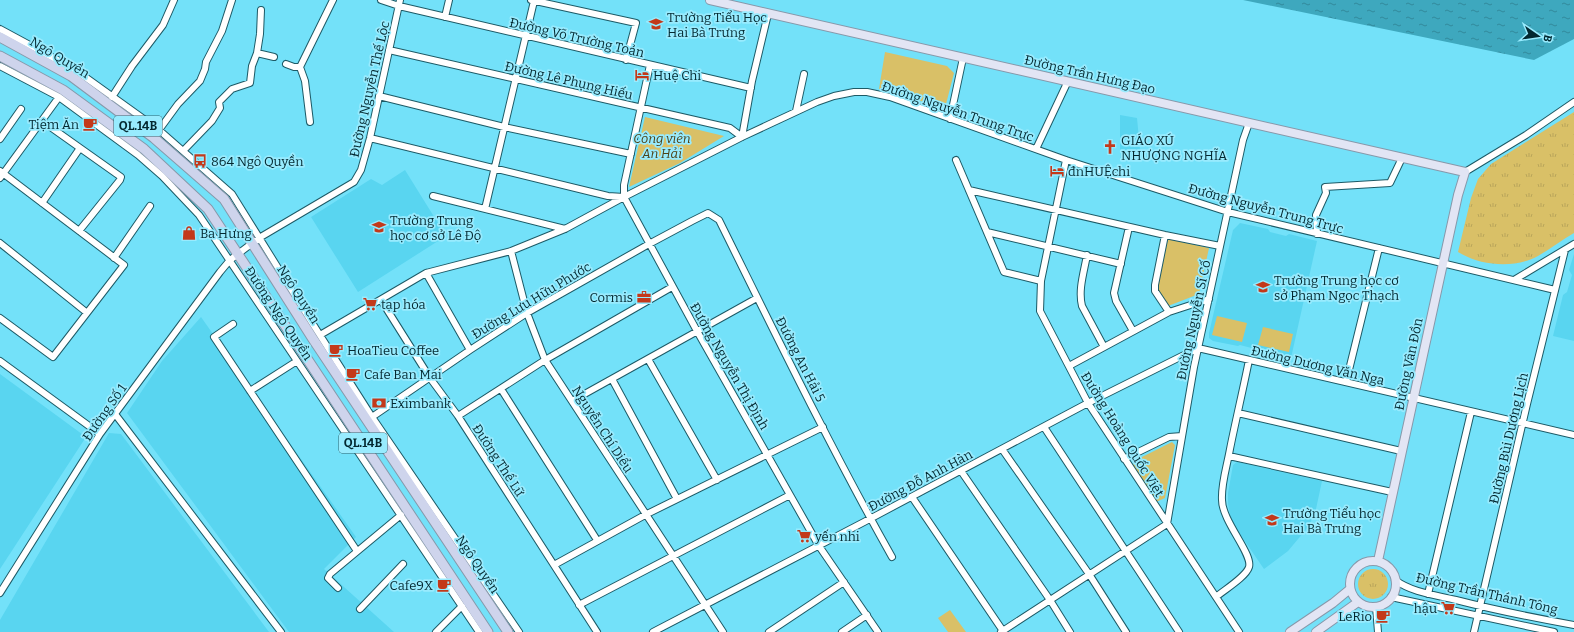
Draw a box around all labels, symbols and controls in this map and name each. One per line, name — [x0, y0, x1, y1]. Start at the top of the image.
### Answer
place label: Trường Tiểu Học Hai Bà Trưng — [667, 10, 767, 40]
street label: Đường Võ Trường Toản — [508, 15, 646, 60]
school or university icon: Trường Tiểu Học Hai Bà Trưng — [648, 16, 664, 32]
north arrow — [1518, 16, 1558, 56]
street label: Đường Nguyễn Thế Lộc — [347, 19, 393, 159]
text: B — [1540, 33, 1554, 43]
street label: Ngô Quyền — [27, 34, 93, 81]
street label: Đường Trần Hưng Đạo — [1023, 52, 1157, 97]
street label: Đường Lê Phụng Hiếu — [503, 58, 634, 103]
hotel icon: Huệ Chi — [634, 67, 650, 83]
place label: Huệ Chi — [653, 68, 701, 83]
street label: Đường Nguyễn Trung Trực — [880, 78, 1036, 145]
cafe icon: Tiệm Ăn — [82, 116, 98, 132]
road number: QL.14B — [114, 116, 162, 136]
place label: Tiệm Ăn — [29, 117, 80, 132]
park label: Công viên An Hải — [633, 131, 691, 161]
place label: GIÁO XÚ NHƯỢNG NGHĨA — [1121, 133, 1228, 163]
church icon: GIÁO XÚ NHƯỢNG NGHĨA — [1102, 139, 1118, 155]
bus stop icon: 864 Ngô Quyền — [192, 153, 208, 169]
place label: 864 Ngô Quyền — [211, 154, 304, 169]
hotel icon: đnHUỆchi — [1049, 163, 1065, 179]
place label: đnHUỆchi — [1068, 164, 1130, 179]
street label: Đường Nguyễn Trung Trực — [1187, 181, 1345, 236]
place label: Trường Trung học cơ sở Lê Độ — [390, 213, 481, 243]
school or university icon: Trường Trung học cơ sở Lê Độ — [371, 219, 387, 235]
shop icon: Ba Hưng — [181, 225, 197, 241]
place label: Ba Hưng — [200, 226, 252, 241]
street label: Đường Lưu Hữu Phước — [469, 259, 594, 342]
street label: Đường Nguyễn Sĩ Cố — [1173, 259, 1214, 381]
street label: Ngô Quyền — [274, 262, 323, 327]
street label: Đường Ngô Quyền — [242, 264, 316, 364]
place label: Trường Trung học cơ sở Phạm Ngọc Thạch — [1274, 273, 1399, 303]
school or university icon: Trường Trung học cơ sở Phạm Ngọc Thạch — [1255, 279, 1271, 295]
office icon: Cormis — [636, 289, 652, 305]
place label: Cormis — [589, 290, 633, 305]
supermarket icon: tạp hóa — [362, 296, 378, 312]
place label: tạp hóa — [381, 297, 426, 312]
street label: Đường Nguyễn Thị Định — [687, 300, 772, 432]
street label: Đường An Hải 5 — [773, 314, 828, 404]
street label: Đường Vân Đồn — [1391, 316, 1426, 412]
cafe icon: HoaTieu Coffee — [328, 342, 344, 358]
place label: HoaTieu Coffee — [347, 343, 439, 358]
street label: Đường Dương Văn Nga — [1250, 343, 1386, 388]
cafe icon: Cafe Ban Mai — [345, 366, 361, 382]
place label: Cafe Ban Mai — [364, 367, 442, 382]
street label: Đường Hoàng Quốc Việt — [1078, 369, 1167, 500]
street label: Đường Bùi Dương Lịch — [1486, 371, 1531, 505]
street label: Đường Số 1 — [79, 380, 130, 444]
street label: Nguyễn Chí Diểu — [569, 383, 636, 475]
bank icon: Eximbank — [371, 395, 387, 411]
place label: Eximbank — [390, 396, 452, 411]
street label: Đường Thế Lữ — [470, 421, 528, 499]
road number: QL.14B — [339, 433, 387, 453]
street label: Đường Đỗ Anh Hàn — [866, 446, 976, 514]
place label: Trường Tiểu học Hai Bà Trưng — [1283, 506, 1381, 536]
school or university icon: Trường Tiểu học Hai Bà Trưng — [1264, 512, 1280, 528]
supermarket icon: yến nhi — [796, 528, 812, 544]
place label: yến nhi — [814, 529, 860, 544]
street label: Ngô Quyền — [453, 532, 503, 597]
street label: Đường Trần Thánh Tông — [1414, 570, 1559, 617]
cafe icon: Cafe9X — [436, 577, 452, 593]
place label: Cafe9X — [390, 578, 433, 593]
supermarket icon: hậu — [1440, 600, 1456, 616]
place label: hậu — [1414, 601, 1437, 616]
cafe icon: LeRio — [1375, 608, 1391, 624]
place label: LeRio — [1338, 609, 1372, 624]

